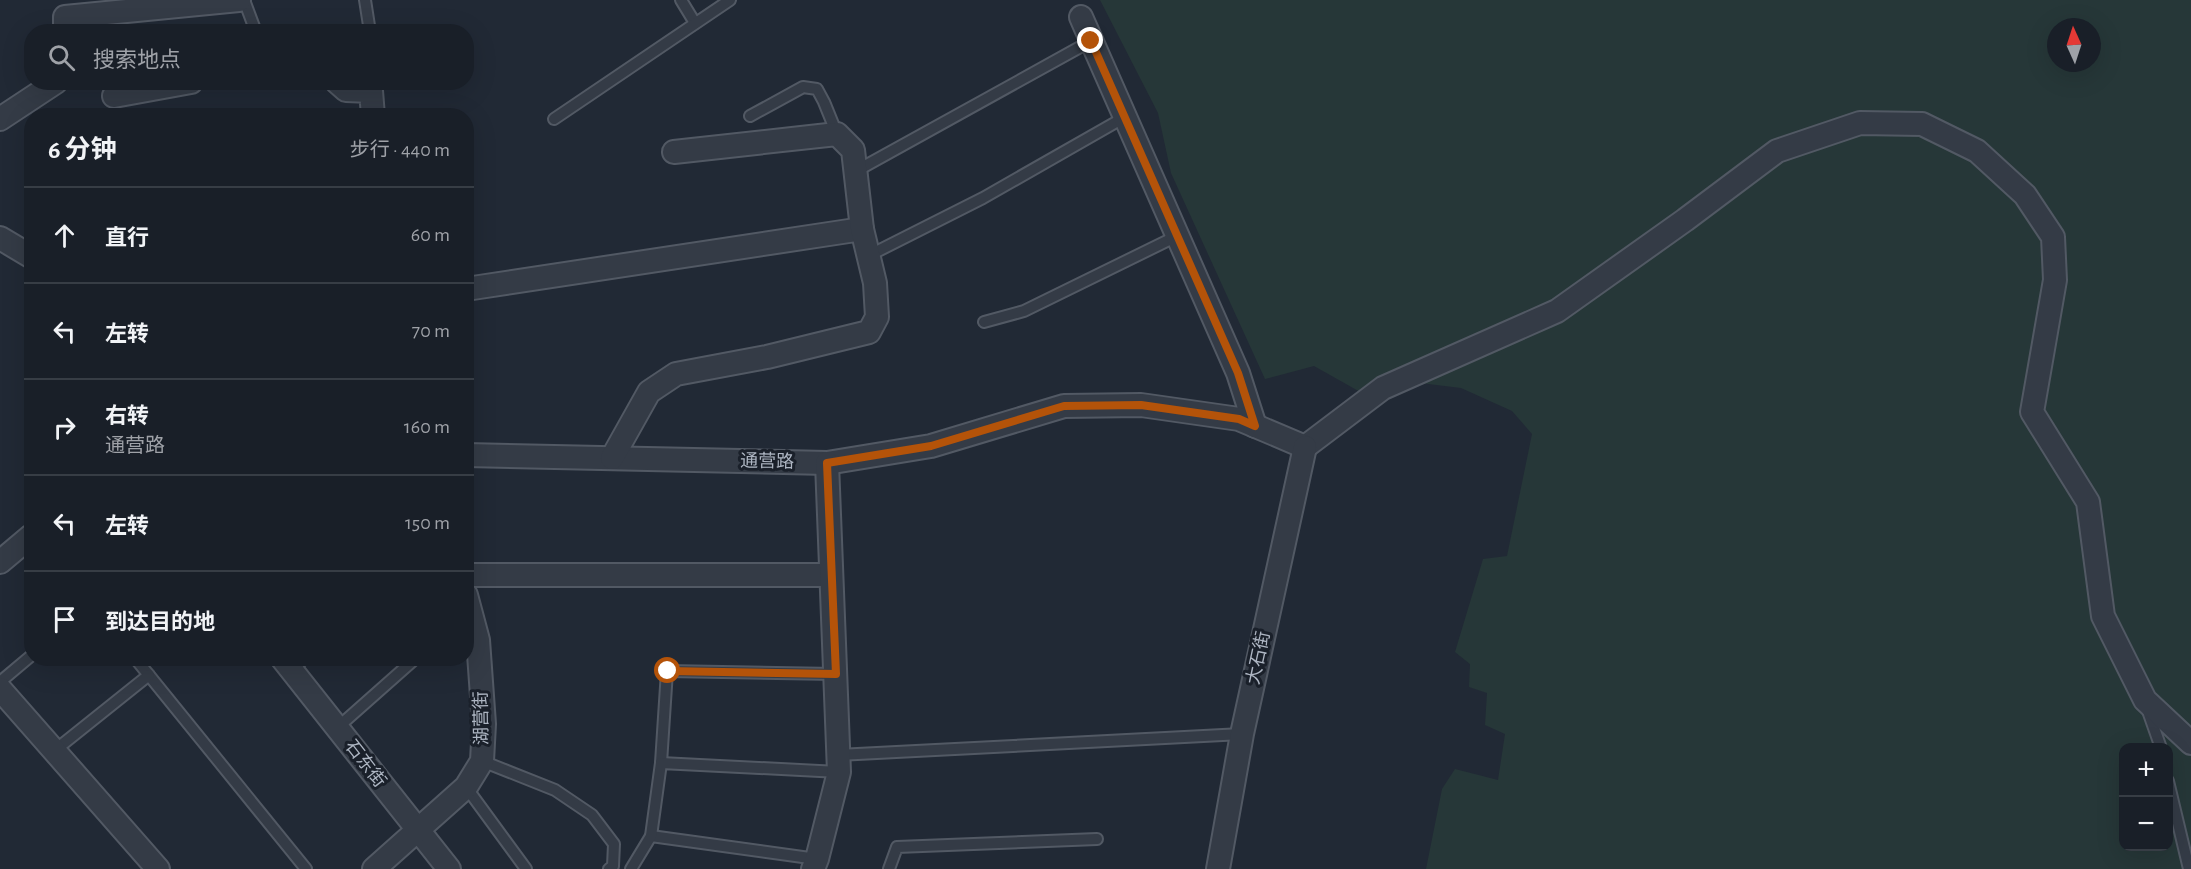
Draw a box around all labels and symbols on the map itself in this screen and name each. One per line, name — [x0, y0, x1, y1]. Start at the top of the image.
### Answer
north arrow — [2047, 18, 2101, 72]
route end — [1077, 27, 1103, 53]
street label: 通营路 — [740, 451, 794, 471]
street label: 大石街 — [1243, 629, 1273, 686]
route start — [654, 657, 680, 683]
street label: 湖营街 — [471, 691, 491, 745]
street label: 石东街 — [341, 736, 390, 791]

